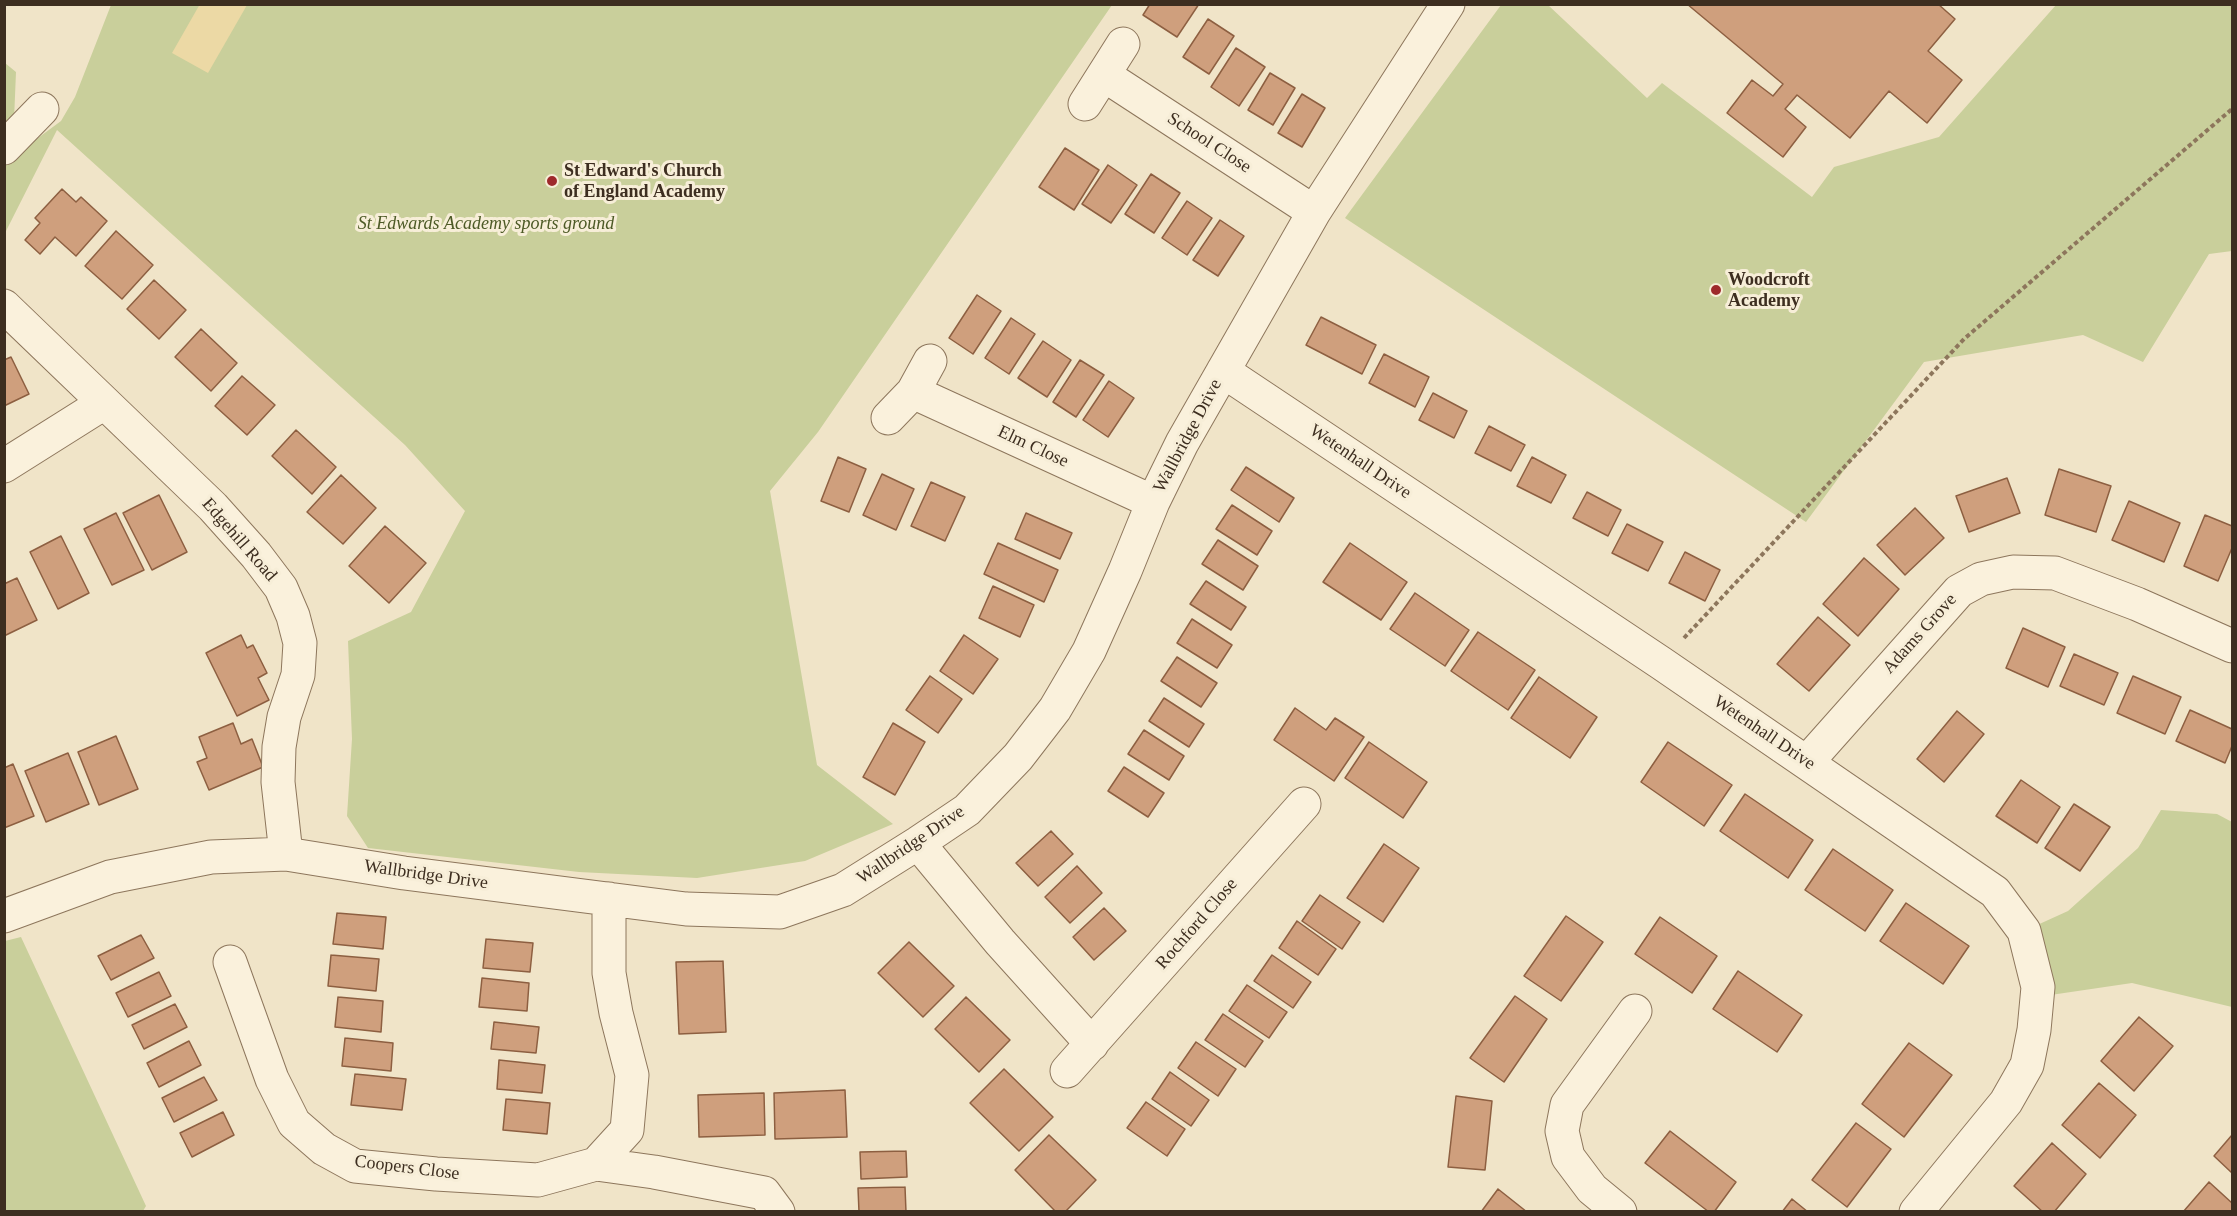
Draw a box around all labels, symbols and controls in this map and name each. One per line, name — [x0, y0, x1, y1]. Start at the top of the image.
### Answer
street label: School Close — [1163, 108, 1255, 178]
place label: St Edward's Church of England Academy — [564, 160, 725, 202]
marker: St Edward's Church of England Academy — [545, 174, 559, 188]
park label: St Edwards Academy sports ground — [358, 213, 614, 235]
place label: Woodcroft Academy — [1728, 269, 1810, 312]
marker: Woodcroft Academy — [1709, 283, 1723, 297]
street label: Wallbridge Drive — [1149, 376, 1227, 496]
street label: Wetenhall Drive — [1305, 420, 1415, 504]
street label: Elm Close — [994, 421, 1072, 473]
street label: Edgehill Road — [197, 494, 281, 586]
street label: Adams Grove — [1878, 589, 1962, 679]
street label: Wetenhall Drive — [1709, 691, 1819, 775]
street label: Wallbridge Drive — [853, 801, 969, 889]
street label: Wallbridge Drive — [363, 856, 489, 894]
street label: Rochford Close — [1152, 874, 1242, 974]
street label: Coopers Close — [353, 1151, 461, 1185]

